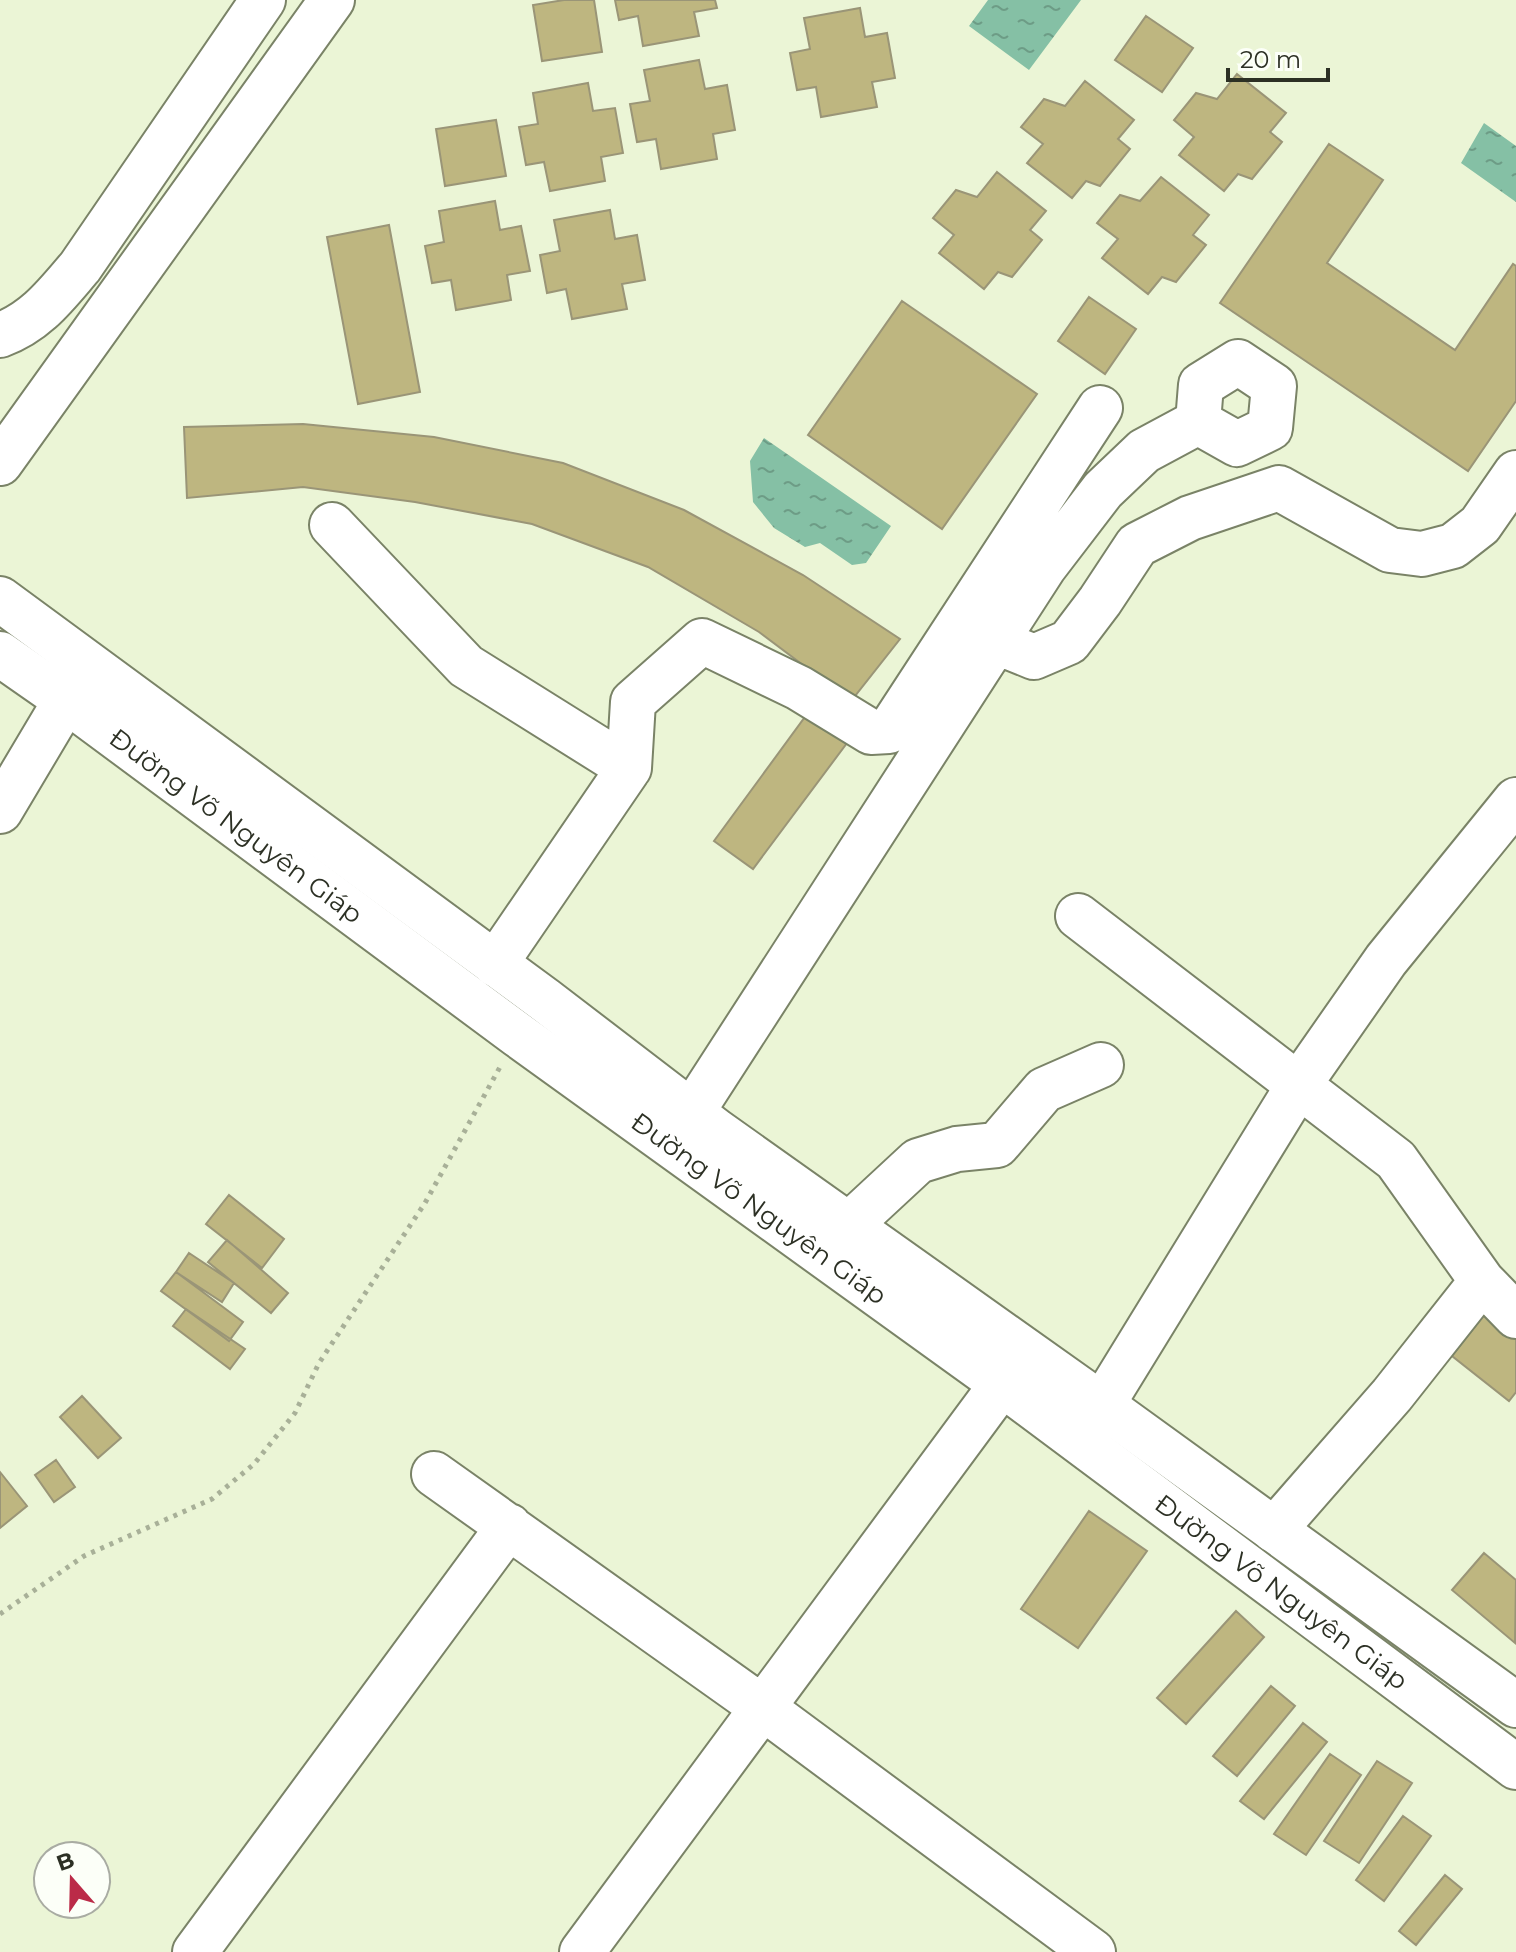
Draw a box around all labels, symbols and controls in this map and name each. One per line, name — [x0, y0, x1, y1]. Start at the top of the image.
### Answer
scale bar — [1228, 32, 1328, 82]
text: 20 m — [1240, 45, 1301, 74]
street label: Đường Võ Nguyên Giáp — [103, 722, 369, 930]
street label: Đường Võ Nguyên Giáp — [625, 1106, 893, 1312]
street label: Đường Võ Nguyên Giáp — [1148, 1487, 1414, 1697]
north arrow — [32, 1840, 112, 1920]
text: B — [53, 1846, 78, 1877]

